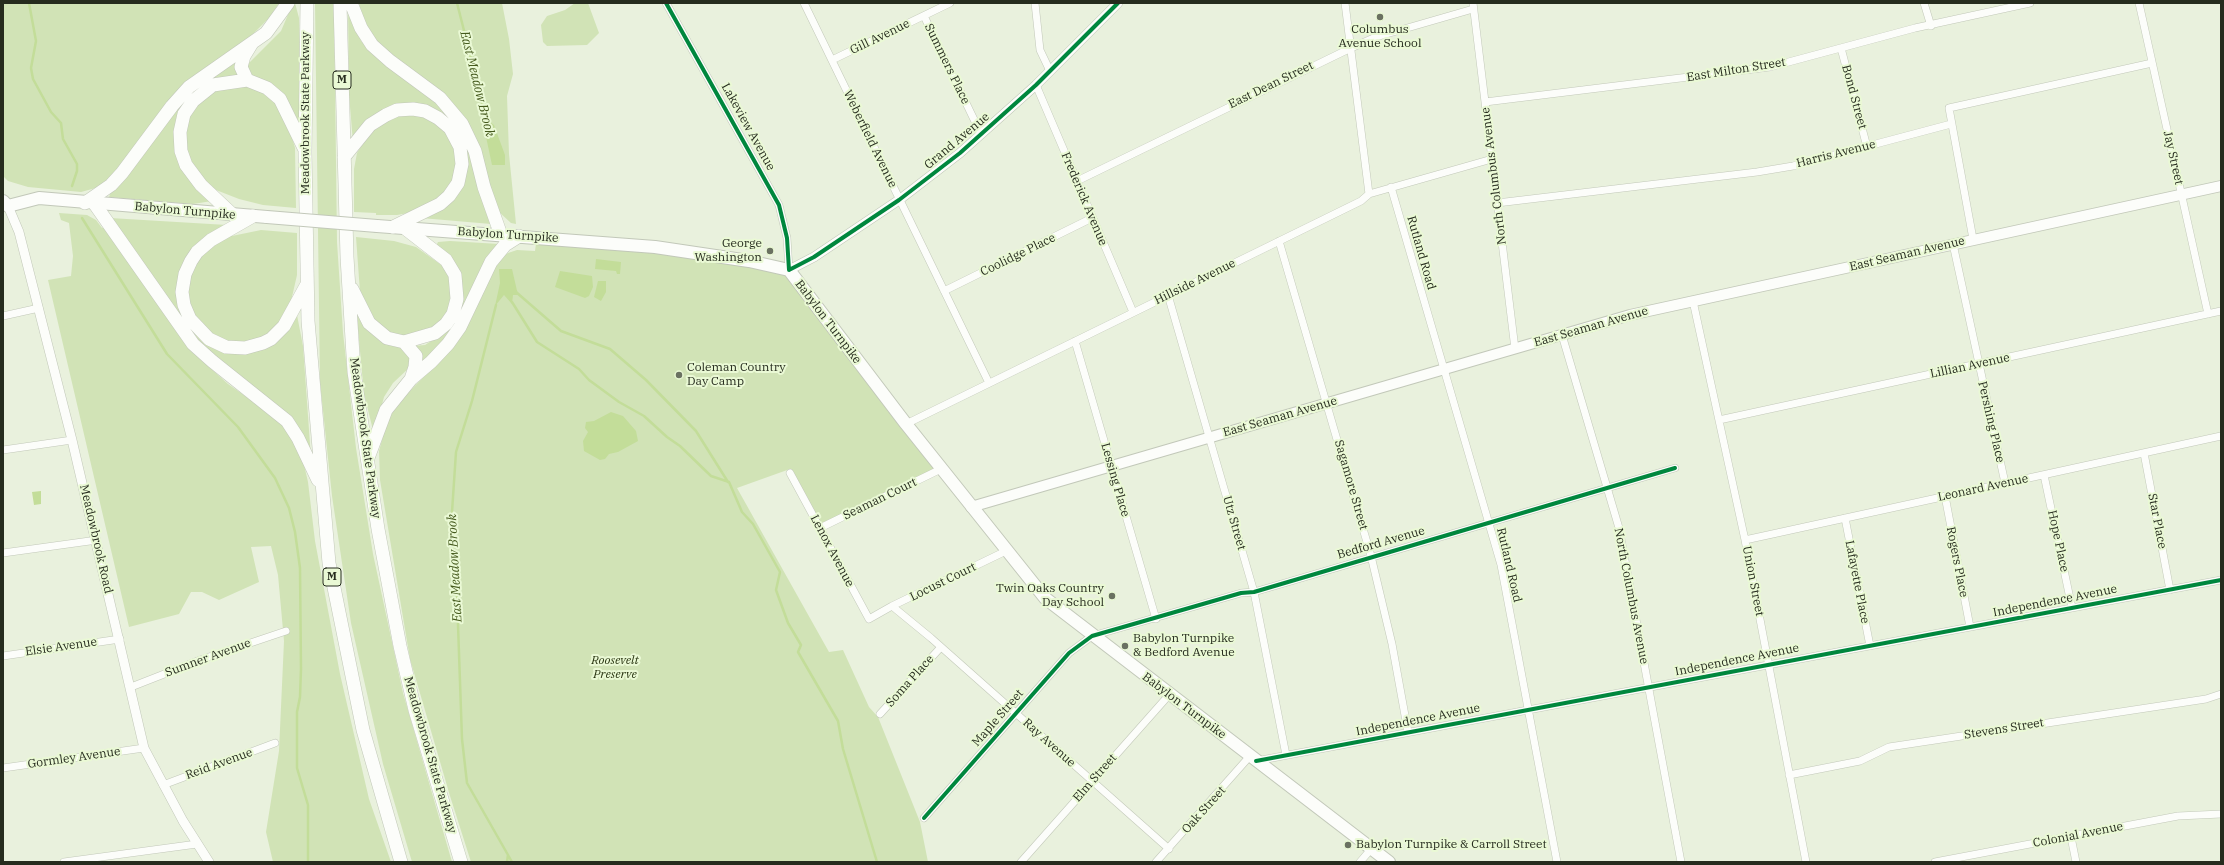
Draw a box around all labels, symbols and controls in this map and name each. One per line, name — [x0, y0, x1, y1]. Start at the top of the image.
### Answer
marker: Columbus Avenue School — [1375, 12, 1385, 22]
street label: Gill Avenue — [848, 16, 912, 58]
street label: Summers Place — [921, 21, 973, 107]
place label: Columbus Avenue School — [1339, 23, 1421, 51]
water label: East Meadow Brook — [456, 29, 498, 139]
street label: Meadowbrook State Parkway — [299, 32, 313, 194]
street label: East Milton Street — [1685, 55, 1787, 85]
street label: East Dean Street — [1226, 58, 1316, 112]
street label: Bond Street — [1838, 63, 1870, 131]
road number: M — [333, 71, 351, 89]
street label: Lakeview Avenue — [718, 81, 778, 173]
street label: Weberfield Avenue — [840, 88, 900, 190]
street label: North Columbus Avenue — [1478, 106, 1510, 246]
street label: Grand Avenue — [922, 110, 992, 172]
street label: Jay Street — [2160, 130, 2186, 186]
street label: Harris Avenue — [1795, 137, 1877, 171]
street label: Frederick Avenue — [1058, 150, 1110, 248]
street label: Babylon Turnpike — [134, 199, 236, 223]
street label: Rutland Road — [1404, 214, 1438, 292]
street label: Babylon Turnpike — [457, 224, 559, 246]
street label: Coolidge Place — [978, 231, 1058, 279]
street label: East Seaman Avenue — [1848, 234, 1966, 274]
place label: George Washington — [695, 237, 762, 265]
marker: George Washington — [765, 246, 775, 256]
street label: Hillside Avenue — [1152, 256, 1238, 308]
street label: Babylon Turnpike — [792, 277, 864, 367]
street label: East Seaman Avenue — [1532, 304, 1650, 350]
street label: Lillian Avenue — [1929, 351, 2011, 381]
street label: Meadowbrook State Parkway — [347, 357, 383, 519]
place label: Coleman Country Day Camp — [687, 361, 786, 389]
marker: Coleman Country Day Camp — [674, 370, 684, 380]
street label: Pershing Place — [1975, 380, 2007, 464]
street label: East Seaman Avenue — [1221, 394, 1339, 440]
street label: Sagamore Street — [1331, 438, 1371, 532]
street label: Lessing Place — [1098, 441, 1132, 519]
street label: Leonard Avenue — [1936, 471, 2030, 505]
street label: Seaman Court — [841, 475, 919, 523]
street label: Meadowbrook Road — [76, 483, 116, 595]
street label: Star Place — [2145, 492, 2169, 550]
street label: Utz Street — [1219, 494, 1249, 552]
street label: Hope Place — [2044, 509, 2072, 573]
water label: East Meadow Brook — [444, 513, 466, 623]
street label: Lenox Avenue — [807, 513, 857, 589]
street label: Bedford Avenue — [1336, 524, 1426, 562]
street label: Rogers Place — [1943, 525, 1971, 599]
street label: Rutland Road — [1493, 526, 1525, 604]
street label: North Columbus Avenue — [1611, 527, 1651, 665]
street label: Lafayette Place — [1842, 539, 1872, 625]
street label: Union Street — [1739, 545, 1767, 617]
street label: Locust Court — [908, 560, 978, 604]
road number: M — [323, 568, 341, 586]
place label: Twin Oaks Country Day School — [996, 582, 1104, 610]
street label: Independence Avenue — [1992, 582, 2118, 620]
marker: Twin Oaks Country Day School — [1107, 591, 1117, 601]
place label: Babylon Turnpike & Bedford Avenue — [1133, 632, 1235, 660]
street label: Elsie Avenue — [24, 635, 98, 659]
street label: Sumner Avenue — [163, 636, 253, 680]
marker: Babylon Turnpike & Bedford Avenue — [1120, 641, 1130, 651]
street label: Independence Avenue — [1674, 641, 1800, 679]
street label: Soma Place — [883, 652, 937, 710]
park label: Roosevelt Preserve — [591, 654, 639, 682]
street label: Babylon Turnpike — [1139, 670, 1229, 742]
street label: Meadowbrook State Parkway — [401, 675, 459, 835]
street label: Maple Street — [969, 687, 1027, 749]
street label: Independence Avenue — [1355, 701, 1481, 739]
street label: Ray Avenue — [1020, 716, 1078, 770]
street label: Stevens Street — [1963, 716, 2045, 742]
street label: Gormley Avenue — [27, 744, 121, 772]
street label: Reid Avenue — [183, 745, 255, 783]
street label: Elm Street — [1070, 751, 1120, 805]
street label: Oak Street — [1179, 783, 1229, 837]
street label: Colonial Avenue — [2032, 819, 2124, 851]
place label: Babylon Turnpike & Carroll Street — [1356, 838, 1547, 852]
marker: Babylon Turnpike & Carroll Street — [1343, 840, 1353, 850]

